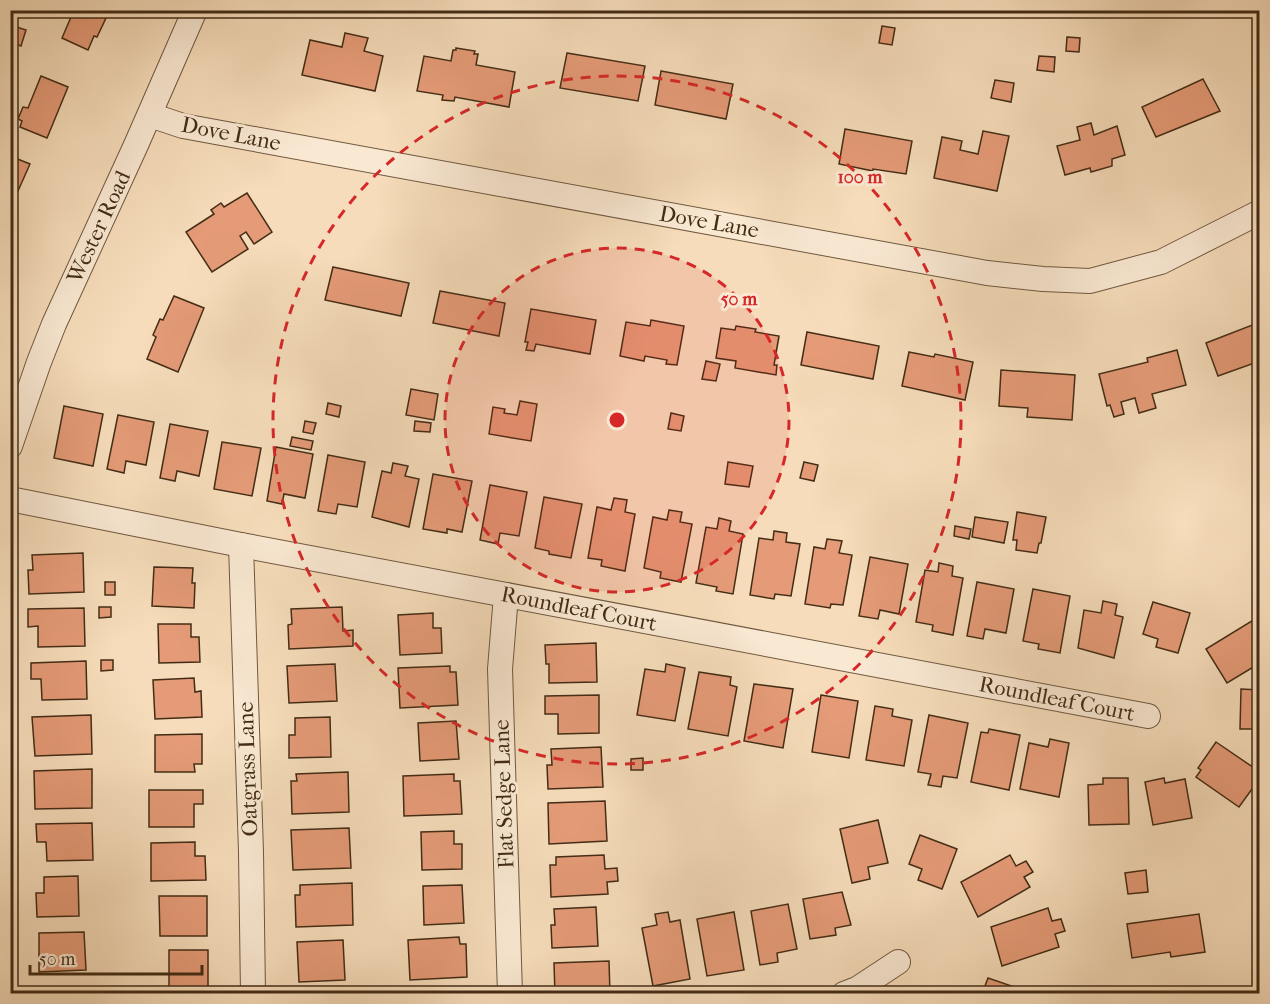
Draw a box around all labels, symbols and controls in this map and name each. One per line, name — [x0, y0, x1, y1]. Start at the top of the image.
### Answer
street label: Dove Lane — [179, 112, 283, 156]
street label: Wester Road — [61, 166, 137, 288]
text: 100 m — [837, 167, 884, 188]
street label: Dove Lane — [657, 200, 761, 244]
text: 50 m — [721, 289, 758, 310]
centre of rings — [607, 410, 627, 430]
street label: Roundleaf Court — [499, 581, 659, 637]
street label: Roundleaf Court — [977, 671, 1137, 727]
street label: Oatgrass Lane — [233, 701, 263, 837]
street label: Flat Sedge Lane — [488, 719, 520, 869]
scale bar — [30, 938, 202, 976]
text: 50 m — [39, 949, 76, 970]

